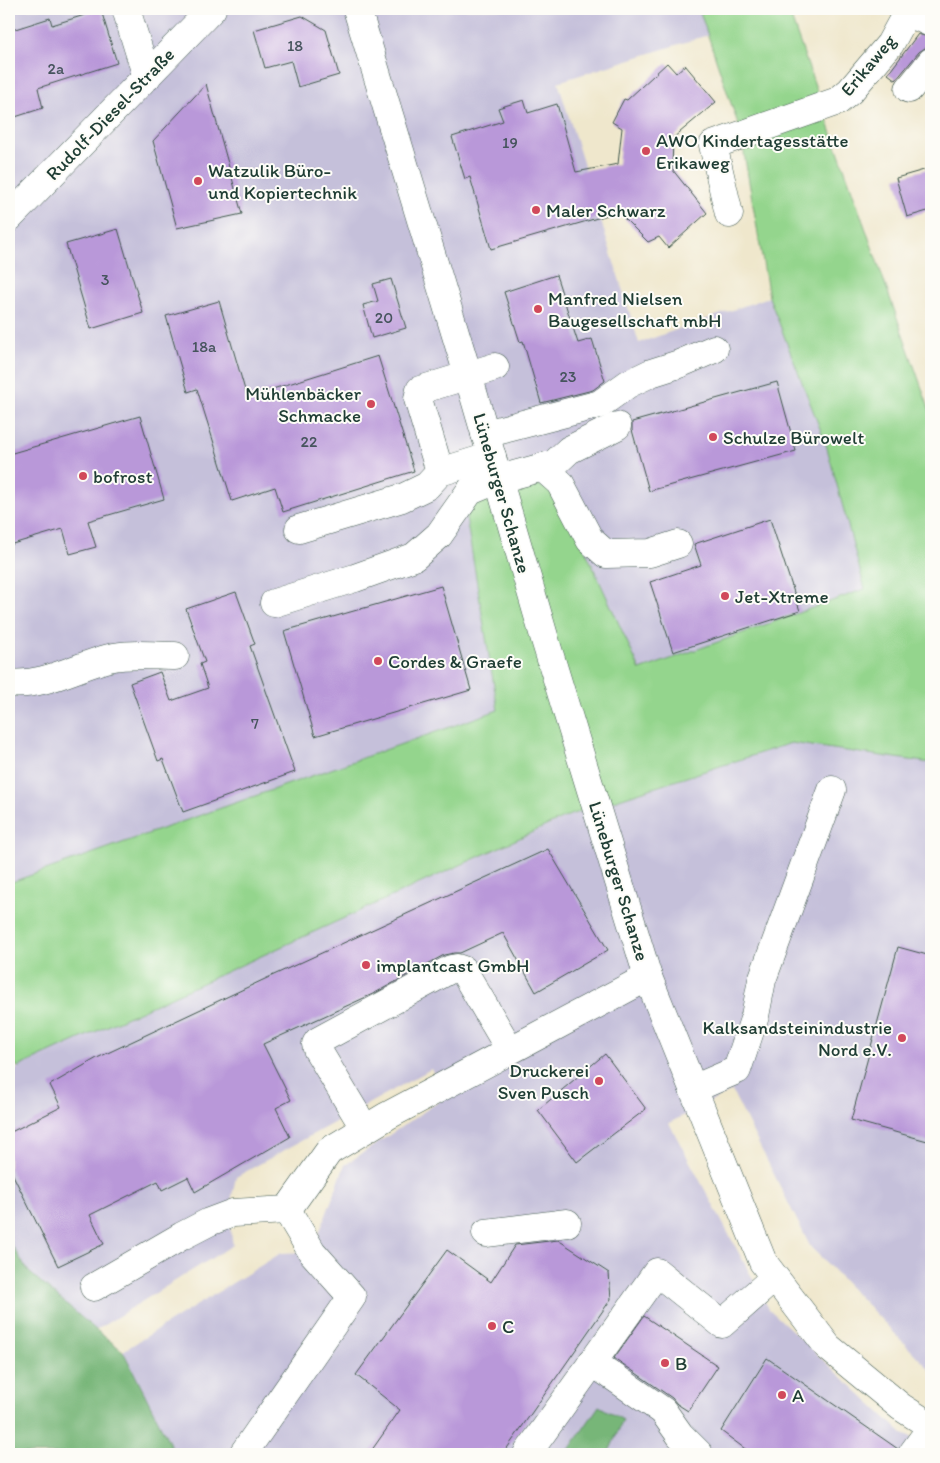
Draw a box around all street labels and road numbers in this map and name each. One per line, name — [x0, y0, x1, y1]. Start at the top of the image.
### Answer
street label: Erikaweg — [836, 29, 901, 101]
street label: Rudolf-Diesel-Straße — [41, 43, 179, 185]
street label: Lüneburger Schanze — [468, 410, 536, 576]
street label: Lüneburger Schanze — [584, 798, 654, 964]

